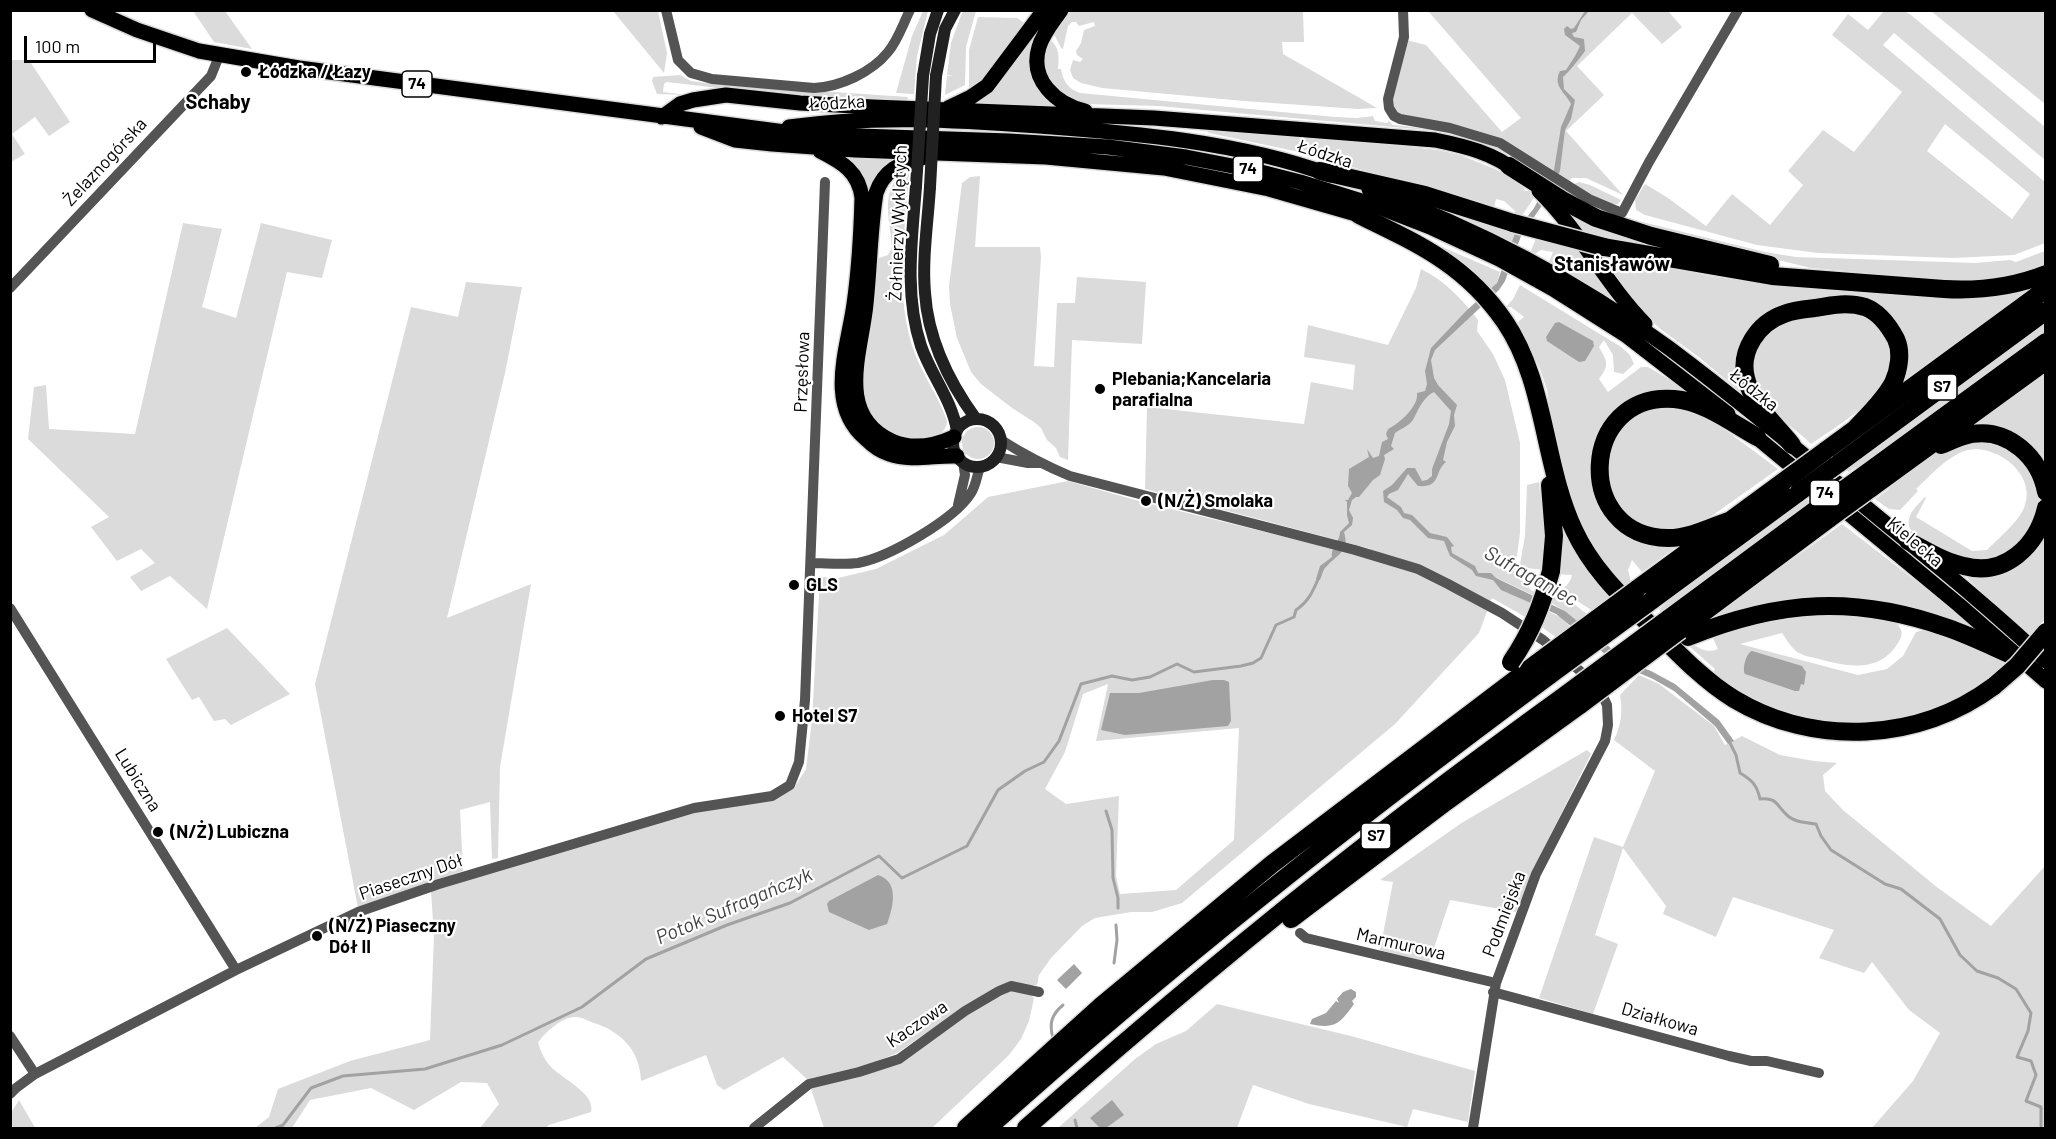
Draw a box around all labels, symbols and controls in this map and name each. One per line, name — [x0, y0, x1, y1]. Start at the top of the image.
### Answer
scale bar — [27, 24, 159, 62]
text: 100 m — [35, 35, 80, 57]
place label: Łódzka / Łazy — [258, 61, 371, 83]
marker: Łódzka / Łazy — [239, 65, 253, 79]
road number: 74 — [402, 71, 432, 97]
district label: Schaby — [185, 90, 251, 114]
street label: Łódzka — [808, 90, 866, 116]
street label: Żelaznogórska — [59, 113, 151, 211]
street label: Łódzka — [1295, 135, 1355, 173]
street label: Żołnierzy Wyklętych — [884, 144, 912, 302]
road number: 74 — [1233, 156, 1263, 182]
district label: Stanisławów — [1554, 252, 1670, 276]
street label: Przęsłowa — [790, 331, 814, 413]
street label: Łódzka — [1725, 364, 1783, 416]
place label: Plebania;Kancelaria parafialna — [1112, 368, 1271, 410]
road number: S7 — [1927, 374, 1957, 400]
marker: Plebania;Kancelaria parafialna — [1093, 382, 1107, 396]
road number: 74 — [1810, 480, 1840, 506]
place label: (N/Ż) Smolaka — [1158, 490, 1273, 512]
marker: (N/Ż) Smolaka — [1139, 494, 1153, 508]
street label: Kielecka — [1883, 512, 1947, 572]
water label: Sufraganiec — [1480, 541, 1582, 611]
place label: GLS — [806, 574, 838, 596]
marker: GLS — [787, 578, 801, 592]
place label: Hotel S7 — [792, 705, 857, 727]
marker: Hotel S7 — [773, 709, 787, 723]
street label: Lubiczna — [110, 744, 166, 816]
place label: (N/Ż) Lubiczna — [170, 821, 289, 843]
road number: S7 — [1361, 823, 1391, 849]
marker: (N/Ż) Lubiczna — [151, 825, 165, 839]
street label: Piaseczny Dół — [356, 849, 466, 905]
water label: Potok Sufragańczyk — [652, 862, 816, 950]
street label: Podmiejska — [1478, 868, 1530, 960]
place label: (N/Ż) Piaseczny Dół II — [329, 915, 456, 958]
street label: Marmurowa — [1354, 923, 1448, 965]
marker: (N/Ż) Piaseczny Dół II — [310, 929, 324, 943]
street label: Kaczowa — [882, 996, 952, 1052]
street label: Działkowa — [1619, 998, 1701, 1040]

